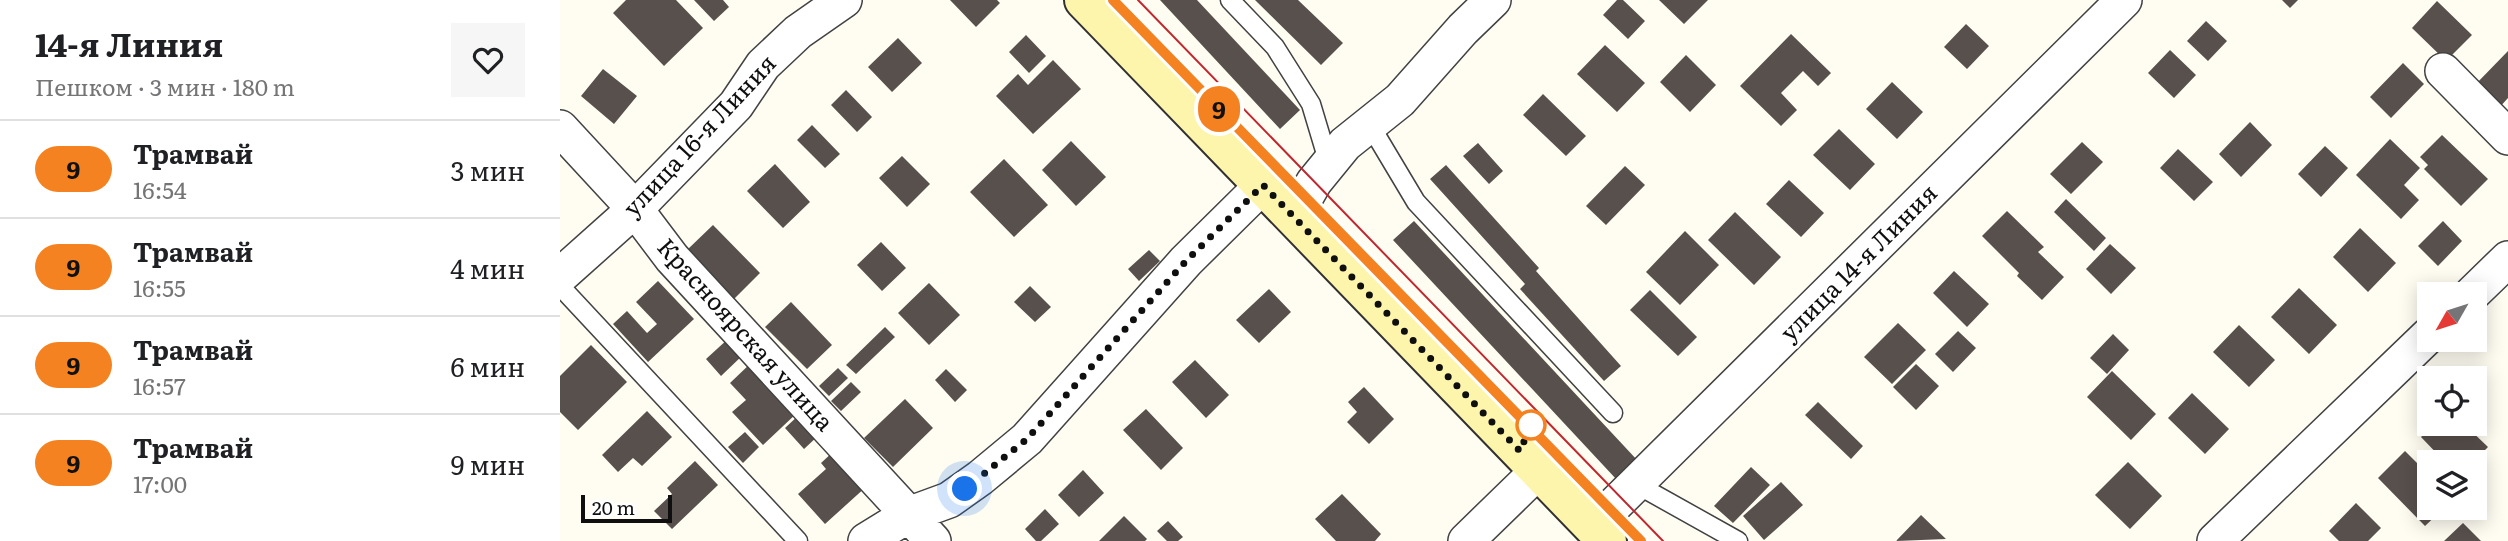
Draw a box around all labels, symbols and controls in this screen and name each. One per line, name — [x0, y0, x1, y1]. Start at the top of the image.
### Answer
text: 14-я Линия — [35, 18, 223, 67]
button: heart — [451, 23, 525, 97]
street label: улица 16-я Линия — [614, 45, 783, 223]
text: Пешком · 3 мин · 180 m — [35, 69, 295, 103]
line badge: 9 — [1196, 86, 1242, 132]
text: 9 — [1212, 91, 1226, 126]
text: Трамвай — [133, 133, 253, 172]
text: 3 мин — [450, 150, 525, 189]
text: 9 — [67, 151, 80, 186]
text: 16:54 — [133, 172, 187, 206]
street label: улица 14-я Линия — [1771, 175, 1944, 348]
street label: Красноярская улица — [651, 229, 843, 438]
text: Трамвай — [133, 231, 253, 270]
text: 4 мин — [450, 248, 525, 287]
text: 9 — [67, 249, 80, 284]
text: 16:55 — [133, 270, 186, 304]
north arrow — [2417, 282, 2487, 352]
map controls — [2417, 282, 2487, 520]
text: Трамвай — [133, 329, 253, 368]
text: 6 мин — [451, 346, 525, 385]
text: 9 — [67, 347, 80, 382]
button: locate — [2417, 366, 2487, 436]
text: 16:57 — [133, 368, 186, 402]
unlabelled marker — [1516, 410, 1546, 440]
text: Трамвай — [133, 427, 253, 466]
text: 9 мин — [451, 444, 525, 483]
text: 9 — [67, 445, 80, 480]
button: layers — [2417, 450, 2487, 520]
text: 17:00 — [133, 466, 187, 500]
your location — [947, 471, 982, 506]
scale bar — [581, 492, 672, 524]
text: 20 m — [592, 493, 635, 521]

